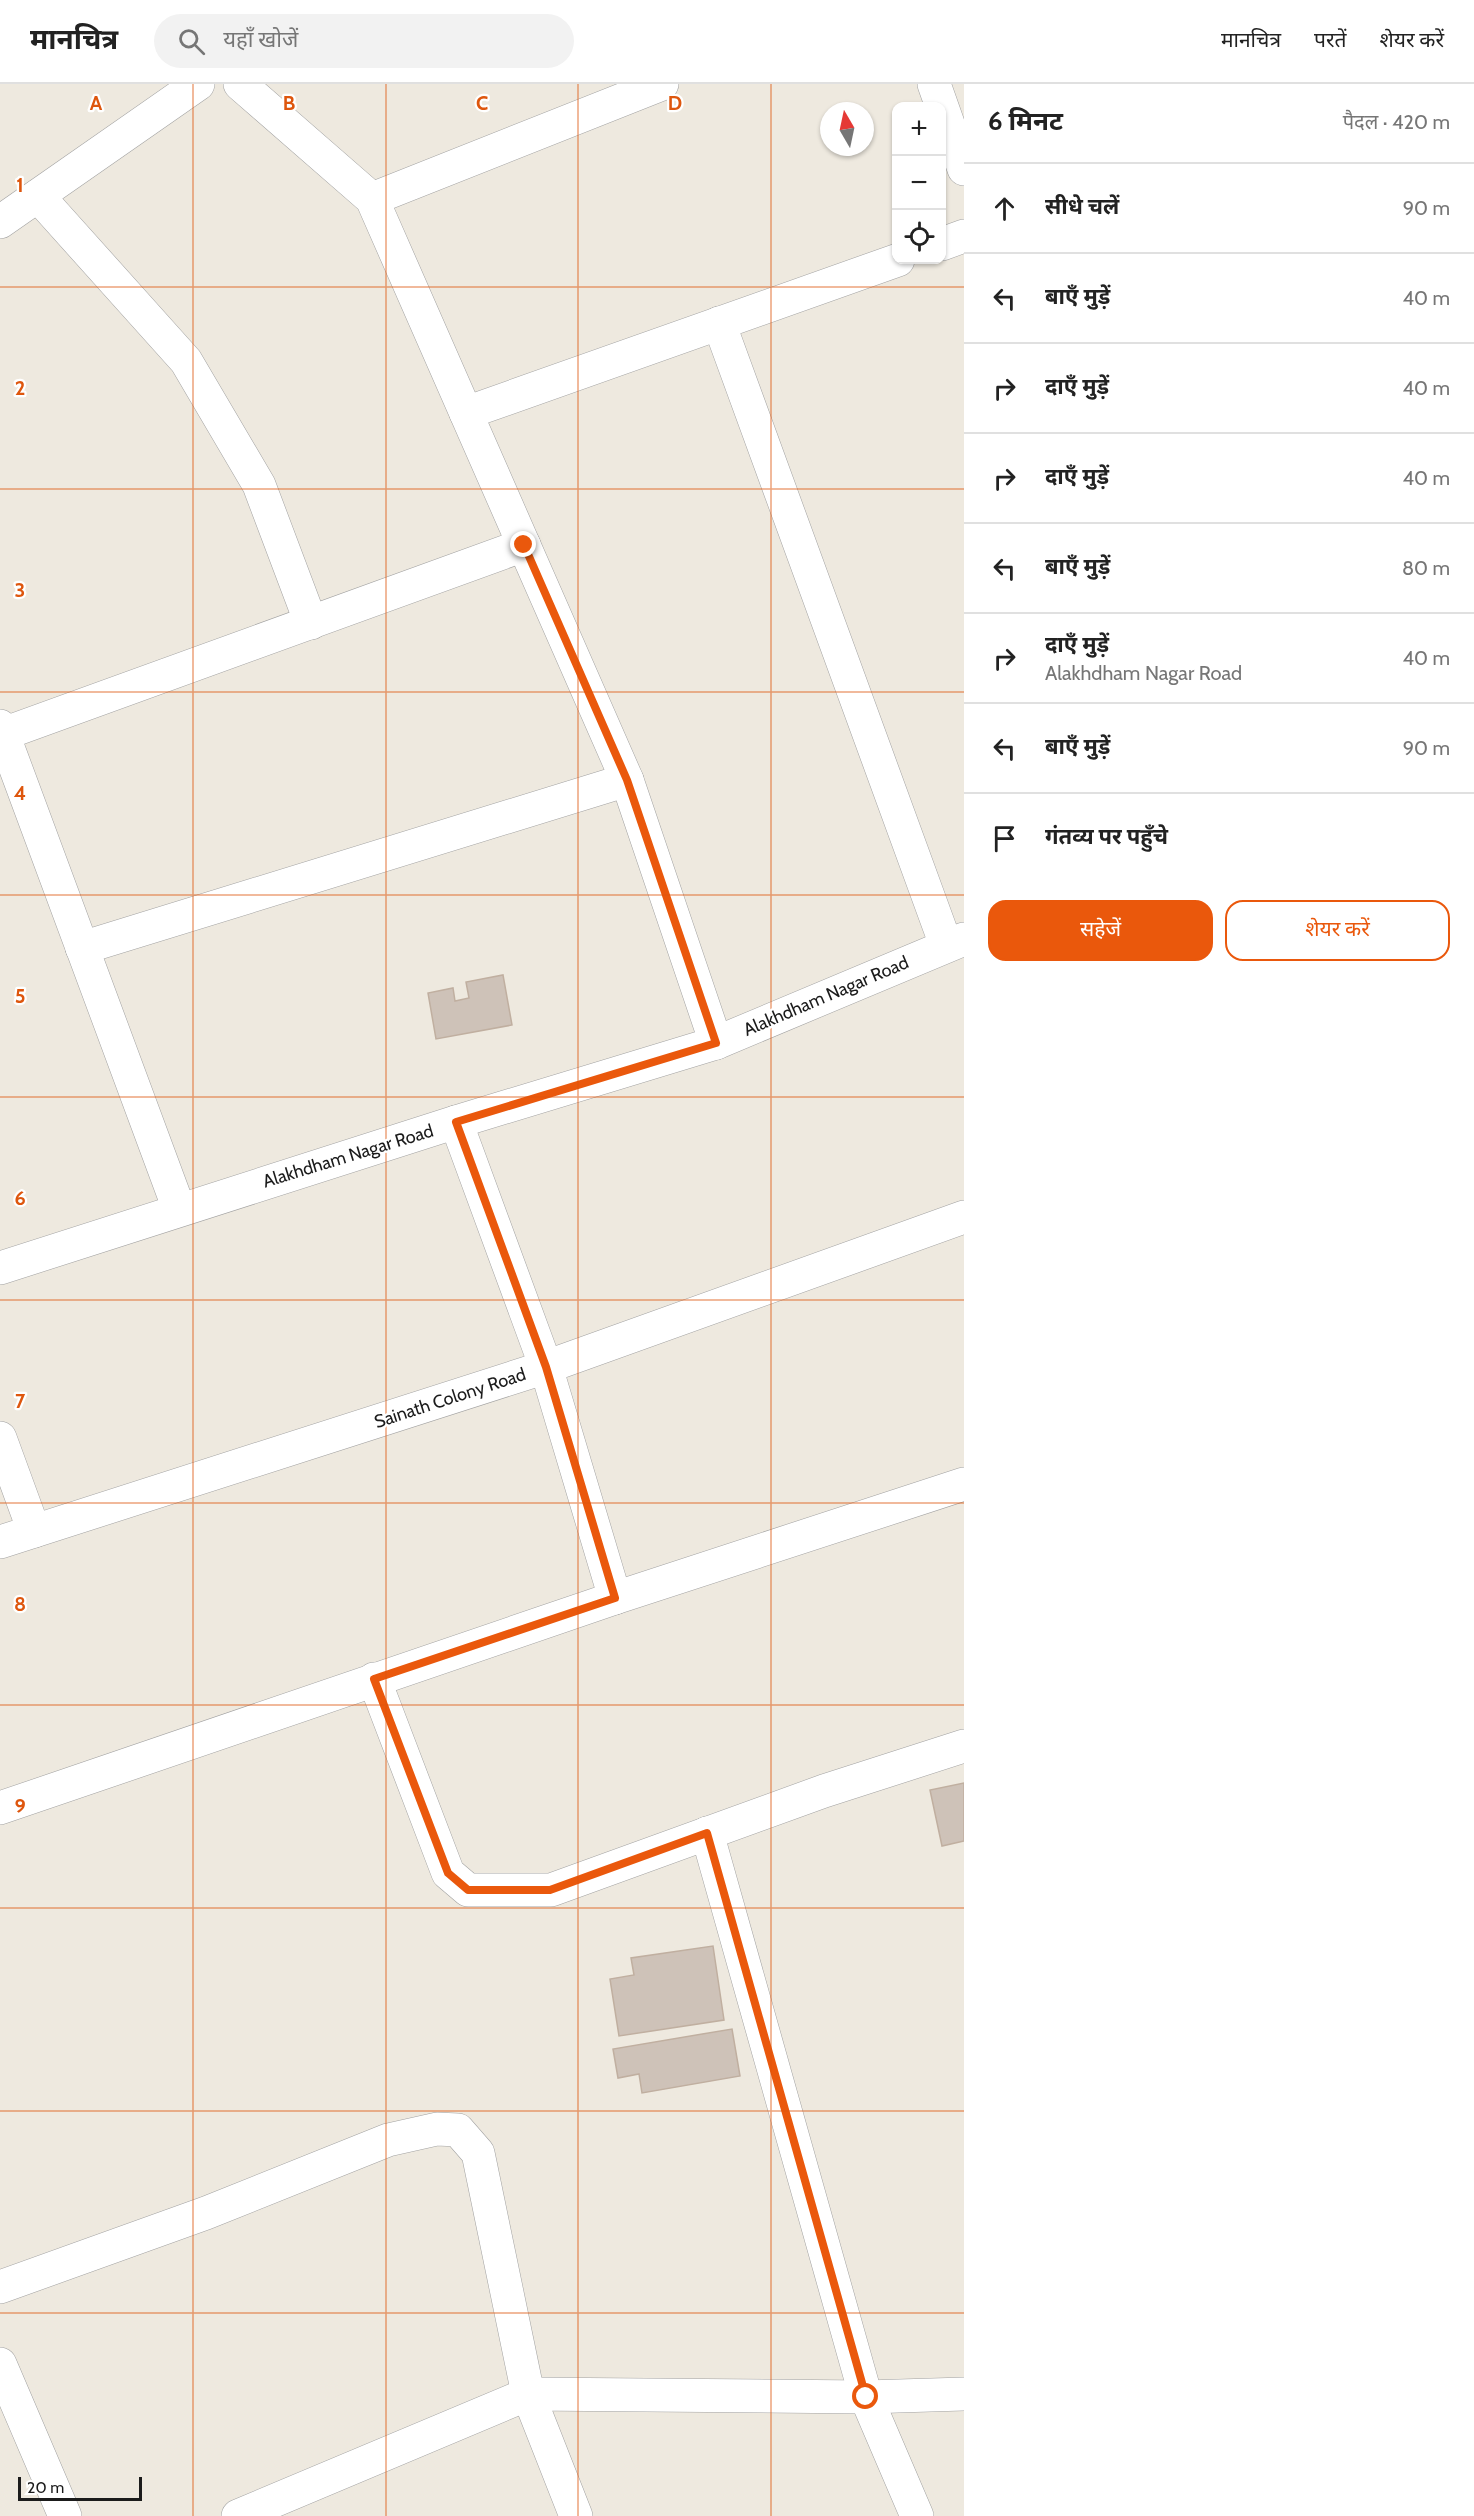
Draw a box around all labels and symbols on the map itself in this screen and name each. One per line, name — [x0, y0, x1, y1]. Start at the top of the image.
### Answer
text: A — [90, 91, 103, 115]
text: B — [283, 91, 295, 115]
text: C — [476, 91, 488, 115]
text: D — [668, 91, 682, 115]
north arrow — [820, 102, 874, 156]
text: 1 — [16, 173, 24, 197]
text: 2 — [15, 376, 25, 400]
route end — [510, 531, 536, 557]
text: 3 — [15, 578, 25, 602]
text: 4 — [14, 781, 26, 805]
street label: Alakhdham Nagar Road — [740, 951, 912, 1041]
text: 5 — [15, 984, 25, 1008]
street label: Alakhdham Nagar Road — [260, 1120, 436, 1192]
text: 6 — [14, 1186, 26, 1210]
street label: Sainath Colony Road — [371, 1363, 529, 1433]
text: 7 — [15, 1389, 26, 1413]
text: 8 — [14, 1592, 26, 1616]
text: 9 — [14, 1794, 26, 1818]
route start — [852, 2383, 878, 2409]
scale bar — [18, 2474, 142, 2502]

